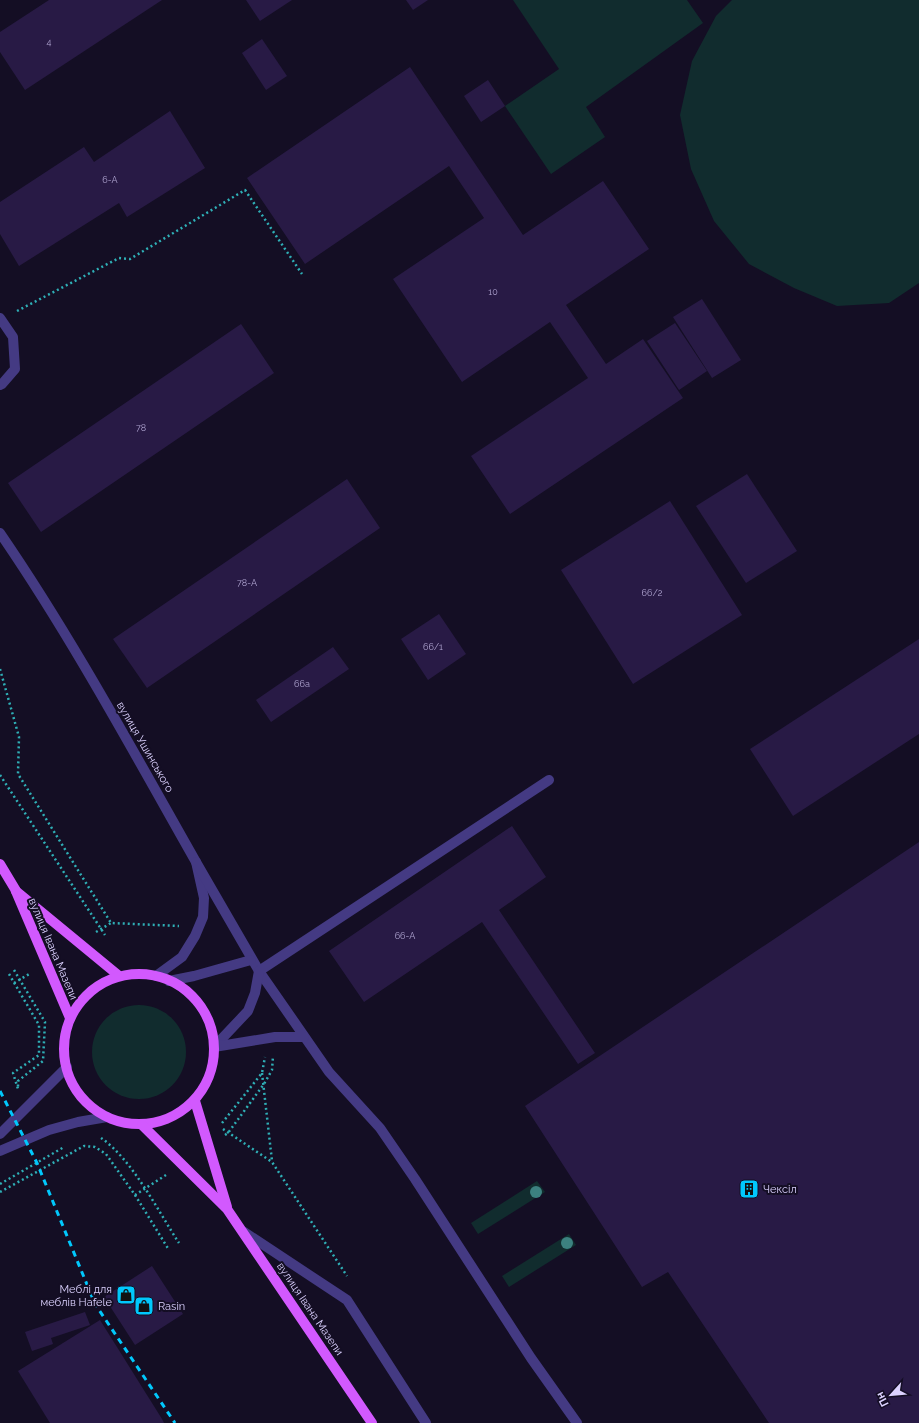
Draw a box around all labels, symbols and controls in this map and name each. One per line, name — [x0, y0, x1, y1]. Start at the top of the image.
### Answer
house number: 4 — [47, 37, 52, 47]
house number: 6-А — [102, 175, 118, 185]
house number: 10 — [488, 287, 498, 297]
house number: 78 — [136, 423, 146, 433]
house number: 78-А — [237, 578, 257, 588]
house number: 66/2 — [642, 588, 663, 598]
house number: 66/1 — [423, 642, 443, 652]
house number: 66а — [294, 679, 310, 689]
street label: вулиця Ушинського — [114, 699, 176, 795]
street label: вулиця Івана Мазепи — [26, 896, 80, 1002]
house number: 66-А — [395, 931, 415, 941]
building icon: Чексіл — [738, 1178, 760, 1200]
place label: Чексіл — [763, 1183, 797, 1196]
street label: вулиця Івана Мазепи — [274, 1260, 346, 1358]
place label: Меблі для меблів Hafele — [40, 1283, 113, 1309]
shop icon: Меблі для меблів Hafele — [115, 1284, 137, 1306]
shop icon: Rasin — [133, 1295, 155, 1317]
place label: Rasin — [158, 1300, 185, 1313]
north arrow — [871, 1375, 911, 1415]
text: Пн — [873, 1390, 892, 1409]

